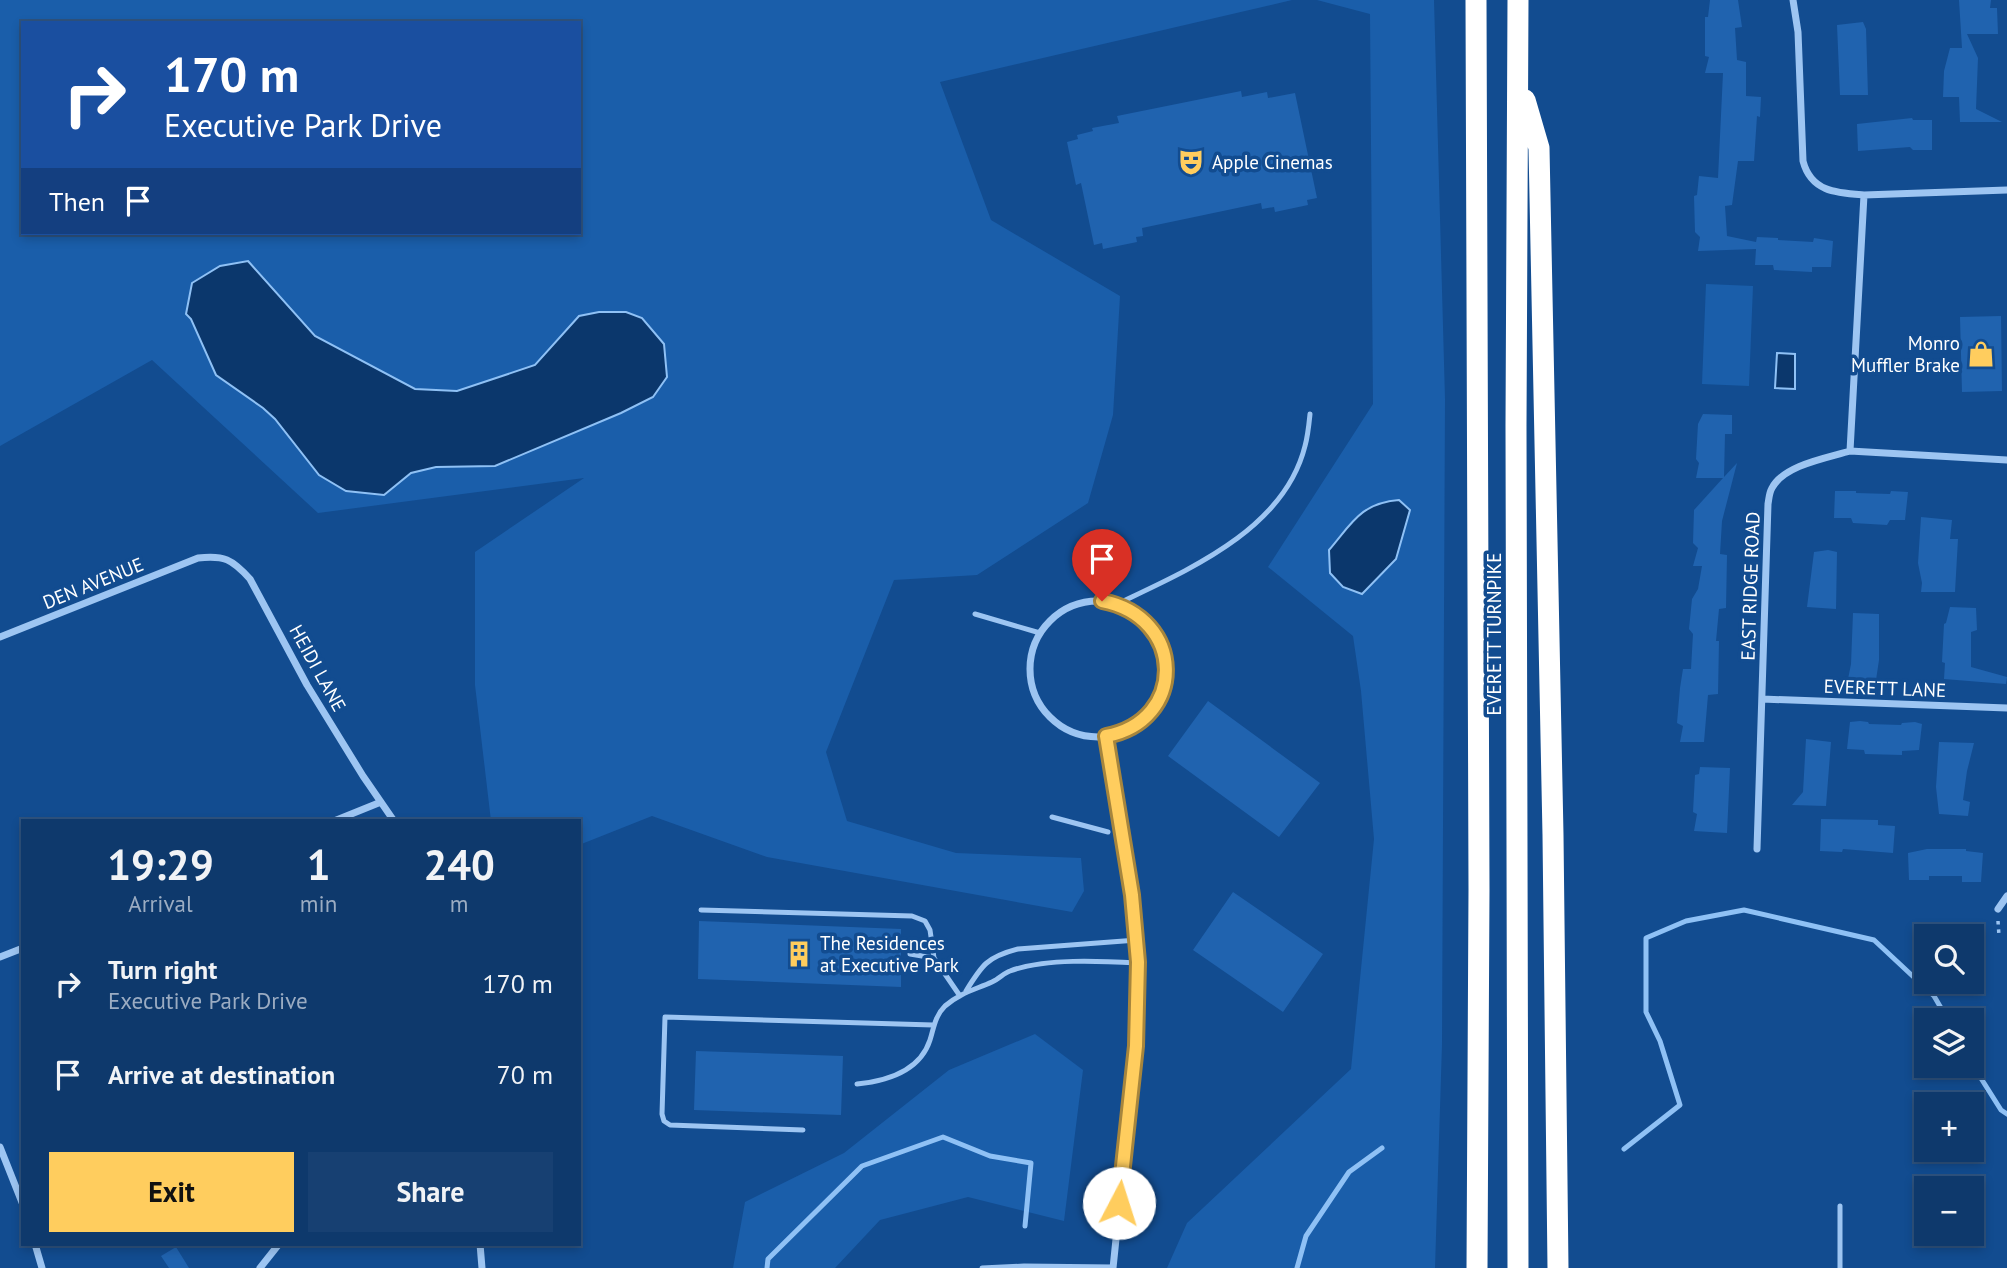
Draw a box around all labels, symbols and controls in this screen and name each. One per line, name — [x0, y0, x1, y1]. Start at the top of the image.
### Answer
text: 170 m — [164, 42, 299, 106]
icon: right — [49, 49, 140, 140]
text: Executive Park Drive — [164, 104, 442, 146]
theatre icon: Apple Cinemas — [1176, 147, 1206, 177]
place label: Apple Cinemas — [1212, 150, 1333, 174]
icon: arrive — [119, 182, 157, 220]
text: Then — [49, 185, 105, 218]
place label: Monro Muffler Brake — [1851, 331, 1960, 377]
shop icon: Monro Muffler Brake — [1966, 339, 1996, 369]
street label: EAST RIDGE ROAD — [1735, 511, 1765, 661]
pin — [1072, 529, 1132, 601]
icon: arrive — [1083, 540, 1121, 578]
street label: DEN AVENUE — [39, 552, 147, 614]
street label: EVERETT TURNPIKE — [1482, 553, 1506, 715]
street label: HEIDI LANE — [284, 620, 352, 716]
street label: EVERETT LANE — [1823, 674, 1947, 702]
text: 19:29 — [107, 837, 214, 892]
text: 1 — [307, 837, 330, 892]
text: 240 — [423, 837, 495, 892]
text: Arrival — [128, 889, 193, 918]
text: min — [300, 889, 337, 918]
text: m — [450, 889, 468, 918]
map controls — [1914, 924, 1984, 1246]
button: search — [1914, 924, 1984, 994]
place label: The Residences at Executive Park — [820, 931, 959, 977]
building icon: The Residences at Executive Park — [784, 939, 814, 969]
text: Turn right — [108, 953, 217, 986]
icon: right — [49, 965, 87, 1003]
text: 170 m — [482, 967, 553, 1000]
text: Executive Park Drive — [108, 986, 308, 1015]
button: layers — [1914, 1008, 1984, 1078]
icon: arrive — [49, 1056, 87, 1094]
text: Arrive at destination — [108, 1058, 335, 1091]
text: 70 m — [497, 1058, 553, 1091]
button: + — [1914, 1092, 1984, 1162]
button: Exit — [49, 1152, 294, 1232]
button: Share — [308, 1152, 553, 1232]
position arrow — [1082, 1166, 1156, 1240]
button: − — [1914, 1176, 1984, 1246]

